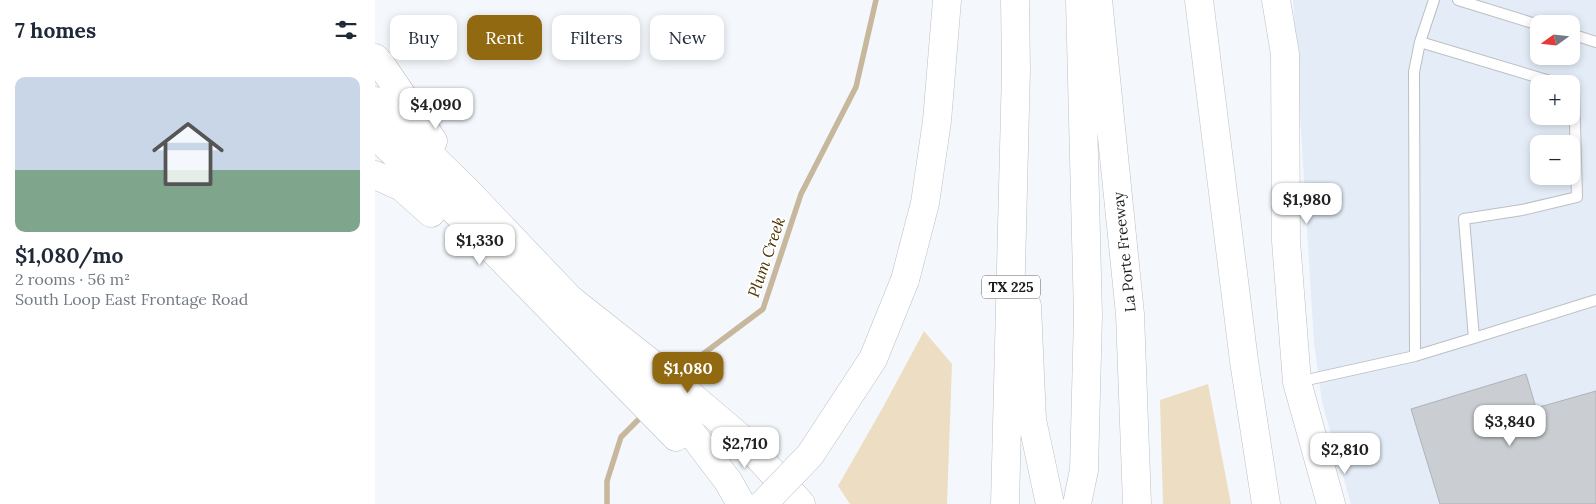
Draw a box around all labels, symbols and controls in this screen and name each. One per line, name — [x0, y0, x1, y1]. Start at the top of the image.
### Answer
chip: Buy — [390, 15, 457, 60]
chip: Rent — [467, 15, 542, 60]
chip: Filters — [552, 15, 640, 60]
chip: New — [650, 15, 724, 60]
north arrow — [1530, 15, 1580, 65]
map controls — [1530, 15, 1580, 185]
icon: filters — [332, 16, 360, 44]
text: 7 homes — [15, 17, 96, 44]
button: + — [1530, 75, 1580, 125]
pin: $4,090 — [395, 88, 477, 130]
text: $4,090 — [410, 94, 462, 114]
icon: home — [143, 109, 233, 199]
button: − — [1530, 135, 1580, 185]
pin: $1,980 — [1266, 182, 1348, 225]
text: $1,980 — [1283, 189, 1331, 209]
street label: La Porte Freeway — [1108, 191, 1140, 313]
water label: Plum Creek — [743, 214, 789, 300]
pin: $1,330 — [439, 224, 521, 266]
text: $1,330 — [456, 230, 504, 250]
text: $1,080/mo — [15, 242, 123, 269]
text: 2 rooms · 56 m² — [15, 269, 130, 289]
road number: TX 225 — [982, 276, 1040, 298]
text: South Loop East Frontage Road — [15, 289, 248, 309]
pin: $1,080 — [647, 352, 729, 394]
text: $1,080 — [663, 358, 713, 378]
pin: $3,840 — [1469, 404, 1551, 447]
text: $3,840 — [1485, 411, 1535, 431]
pin: $2,710 — [704, 426, 786, 469]
pin: $2,810 — [1304, 432, 1386, 475]
text: $2,710 — [722, 433, 768, 453]
text: $2,810 — [1321, 439, 1369, 459]

